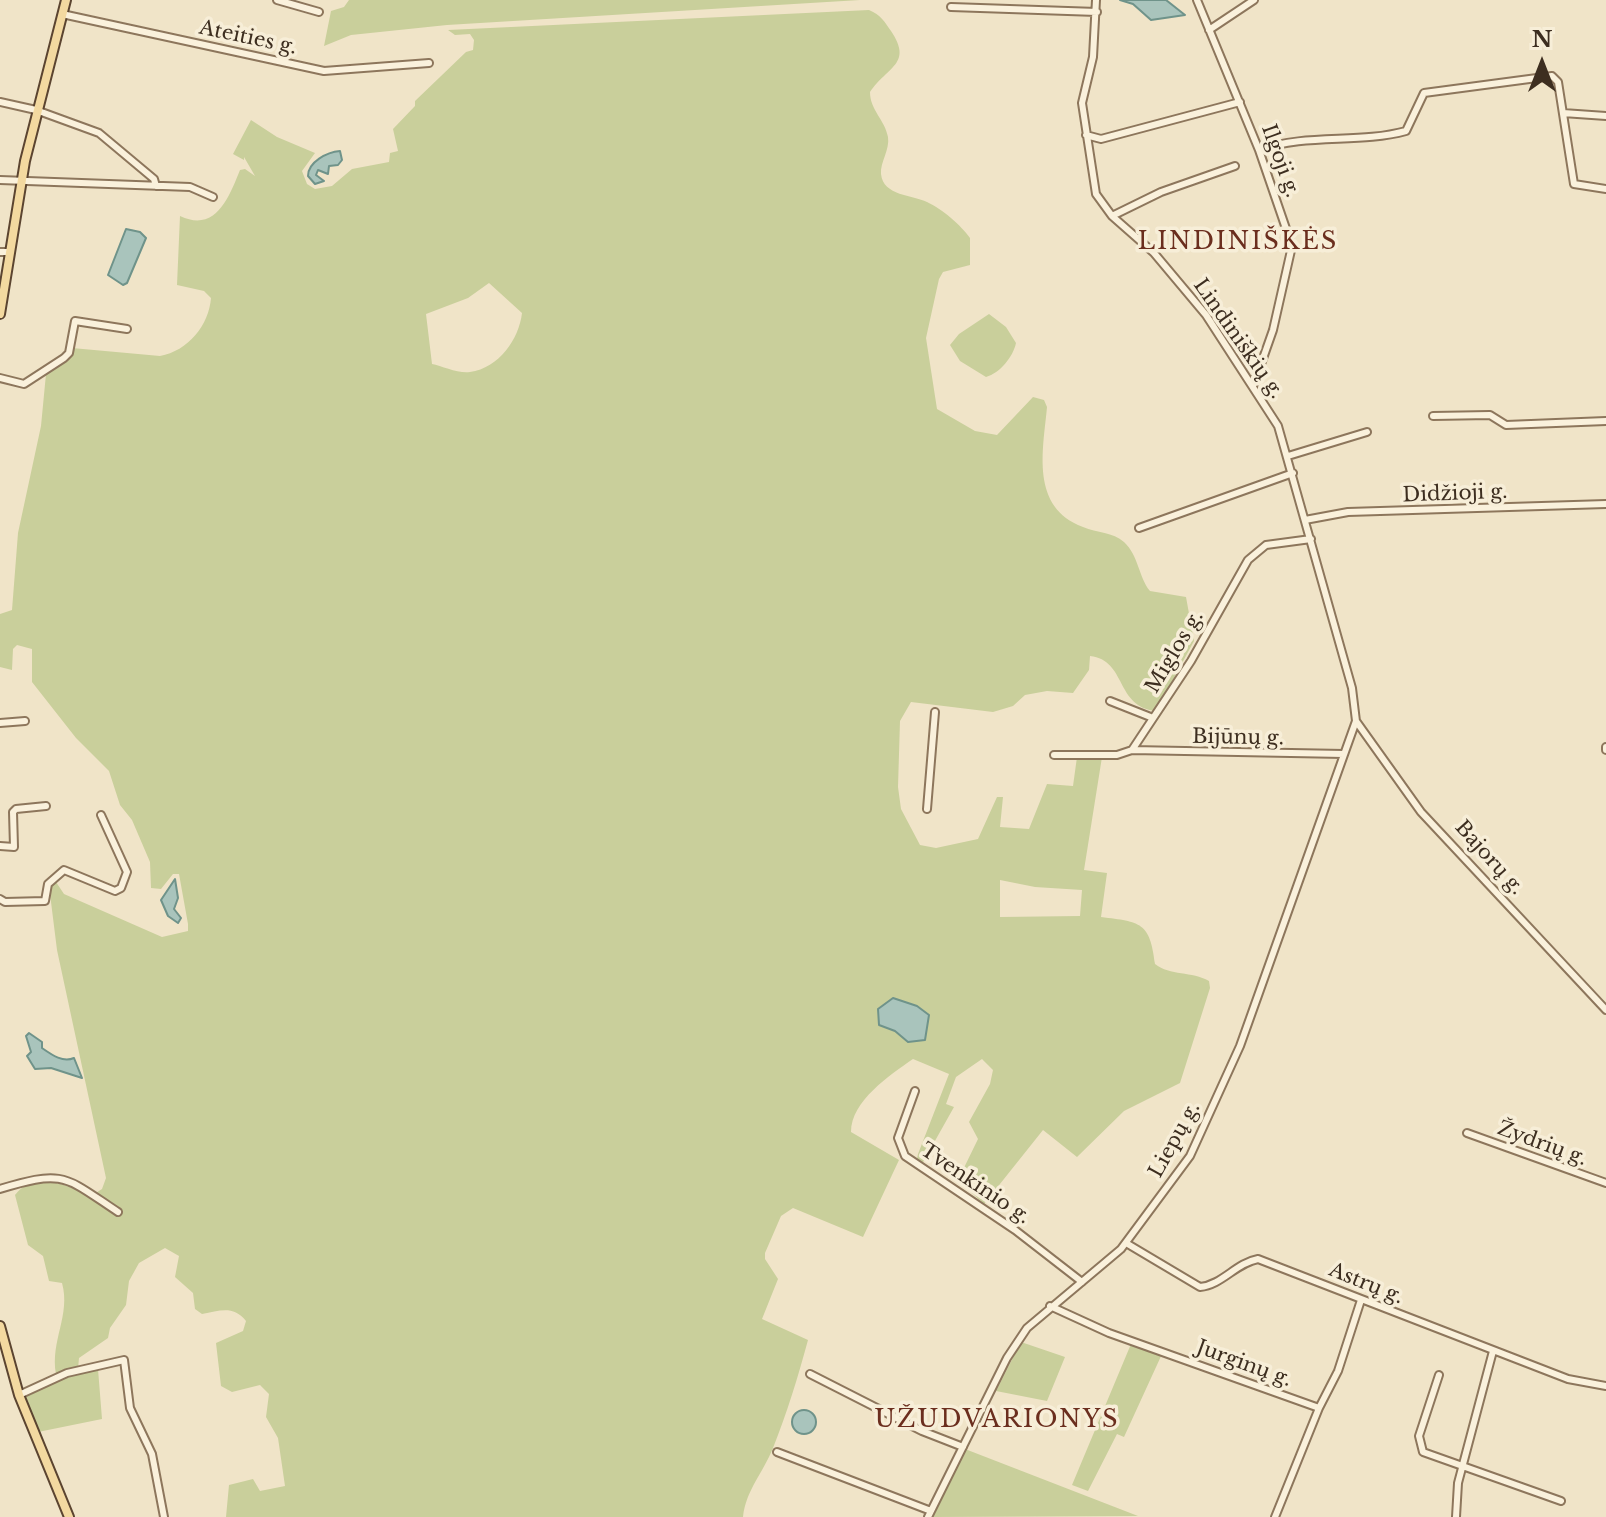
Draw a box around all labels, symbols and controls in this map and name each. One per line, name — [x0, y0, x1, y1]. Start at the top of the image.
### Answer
street label: Ateities g. — [197, 16, 299, 60]
north arrow — [1502, 24, 1582, 104]
text: N — [1532, 26, 1552, 53]
street label: Ilgoji g. — [1256, 121, 1304, 201]
district label: LINDINIŠKĖS — [1138, 228, 1338, 256]
street label: Lindiniškių g. — [1188, 274, 1288, 404]
street label: Didžioji g. — [1402, 480, 1508, 508]
street label: Miglos g. — [1141, 606, 1209, 698]
street label: Bijūnų g. — [1192, 725, 1284, 751]
street label: Bajorų g. — [1449, 816, 1529, 900]
street label: Liepų g. — [1144, 1098, 1206, 1182]
street label: Žydrių g. — [1494, 1117, 1590, 1171]
street label: Tvenkinio g. — [915, 1138, 1035, 1230]
street label: Astrų g. — [1325, 1258, 1407, 1310]
street label: Jurginų g. — [1193, 1336, 1295, 1392]
district label: UŽUDVARIONYS — [874, 1406, 1120, 1434]

